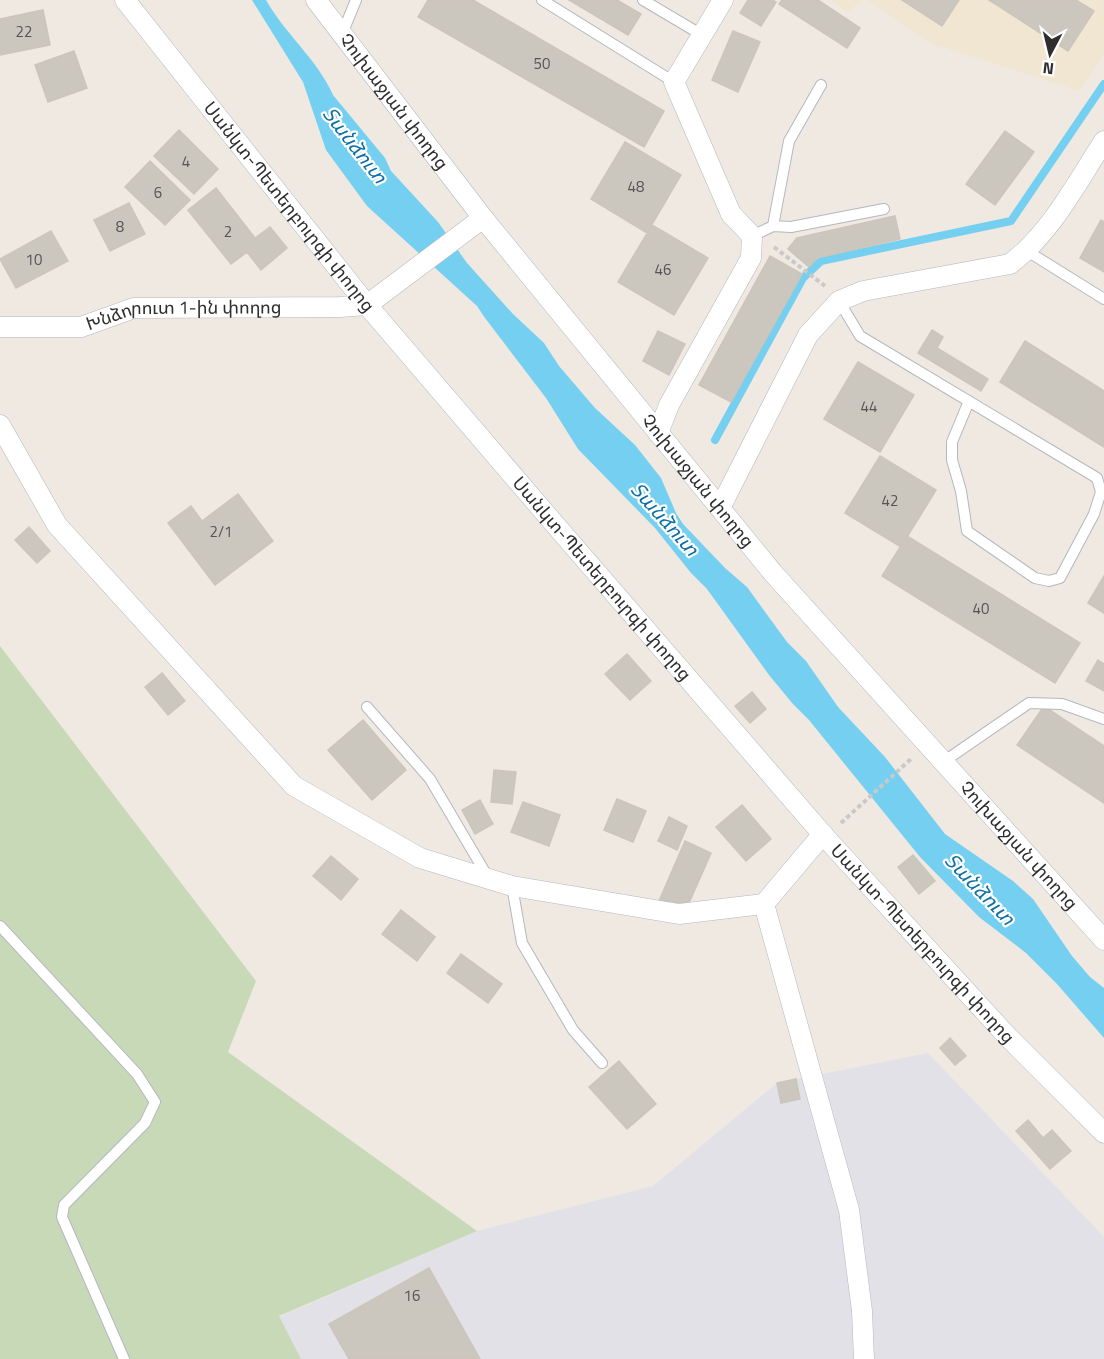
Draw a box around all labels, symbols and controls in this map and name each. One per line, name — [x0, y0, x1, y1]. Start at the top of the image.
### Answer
house number: 22 — [16, 20, 32, 43]
north arrow — [1020, 24, 1080, 84]
street label: Չուխաջյան փողոց — [333, 27, 455, 175]
house number: 50 — [534, 52, 550, 75]
text: N — [1041, 56, 1055, 81]
street label: Սանկտ-Պետերբուրգի փողոց — [197, 95, 381, 318]
water label: Տանձուտ — [315, 99, 396, 190]
house number: 4 — [182, 150, 190, 173]
house number: 48 — [628, 175, 644, 198]
house number: 6 — [154, 181, 162, 204]
house number: 8 — [116, 215, 124, 238]
house number: 2 — [224, 220, 232, 243]
house number: 10 — [26, 248, 42, 271]
house number: 46 — [655, 258, 671, 281]
street label: Խնձորուտ 1-ին փողոց — [82, 293, 282, 337]
house number: 44 — [861, 395, 877, 418]
street label: Չուխաջյան փողոց — [635, 408, 761, 553]
street label: Սանկտ-Պետերբուրգի փողոց — [506, 470, 698, 687]
water label: Տանձուտ — [624, 475, 707, 563]
house number: 42 — [882, 489, 898, 512]
house number: 2/1 — [210, 520, 232, 543]
house number: 40 — [973, 597, 989, 620]
street label: Չուխաջյան փողոց — [954, 775, 1085, 916]
street label: Սանկտ-Պետերբուրգի փողոց — [824, 837, 1022, 1049]
water label: Տանձուտ — [938, 845, 1023, 932]
house number: 16 — [404, 1284, 420, 1307]

